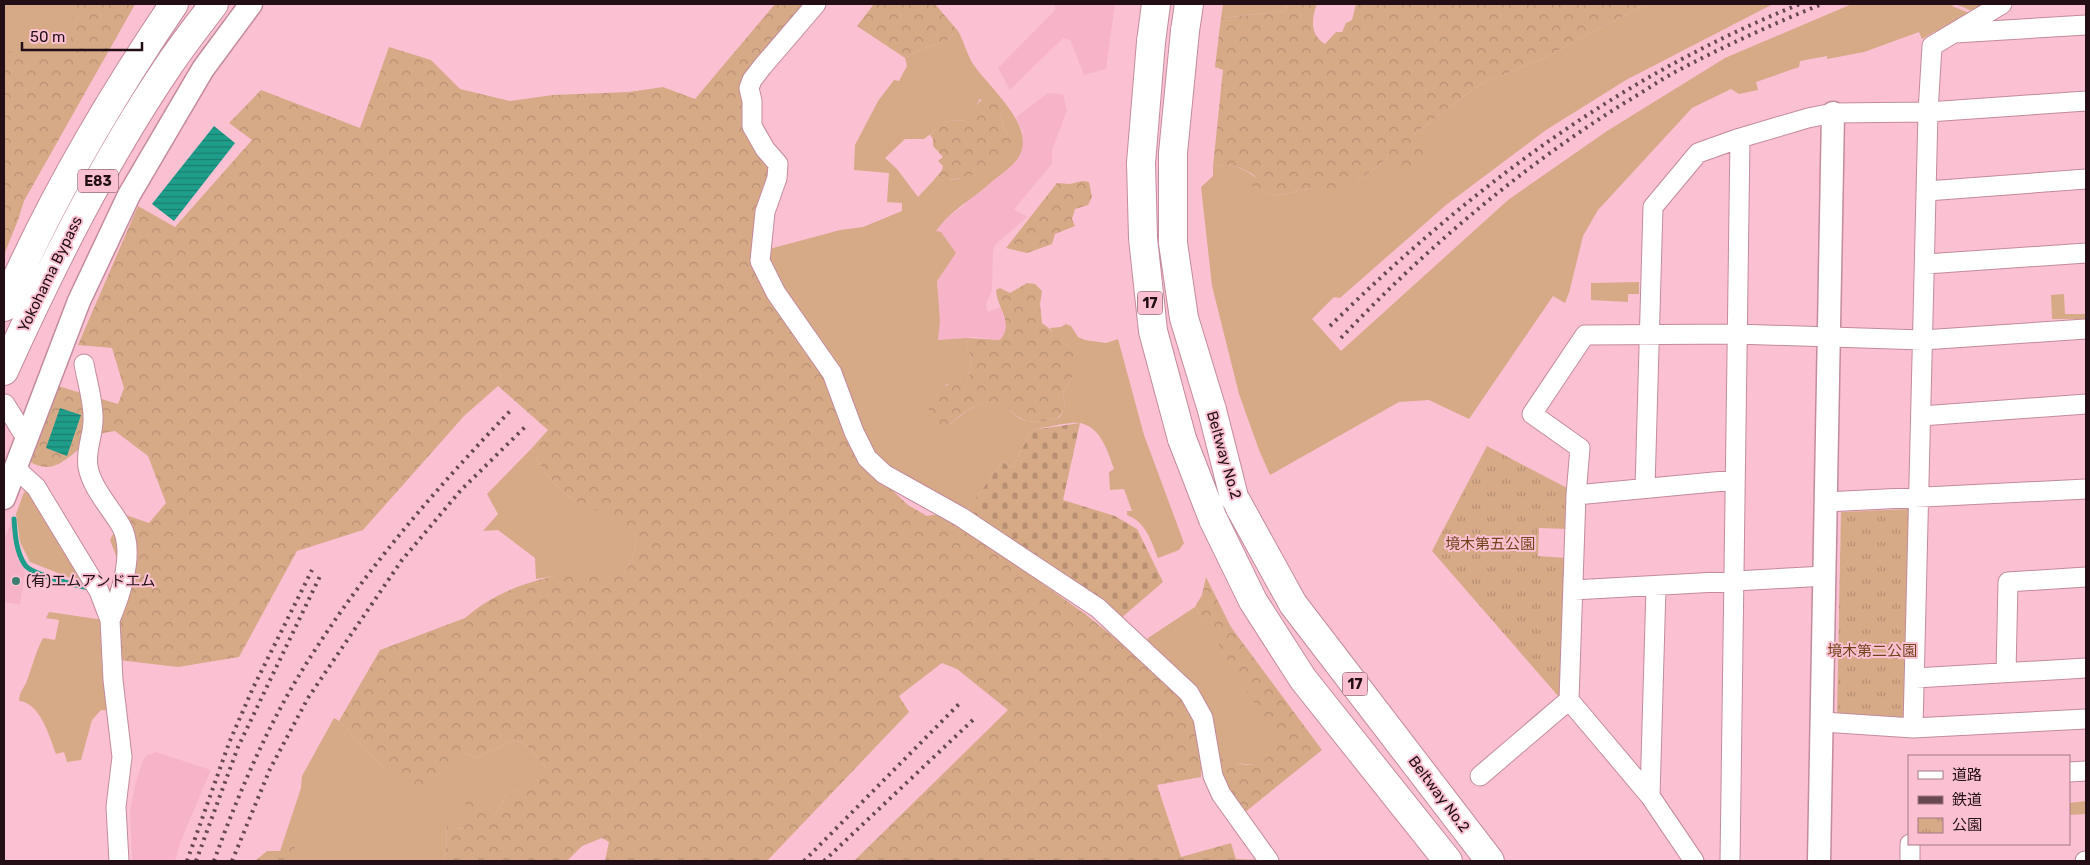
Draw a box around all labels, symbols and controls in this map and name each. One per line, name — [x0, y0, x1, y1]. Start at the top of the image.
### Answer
scale bar — [22, 20, 142, 52]
text: 50 m — [30, 28, 65, 46]
road number: E83 — [78, 170, 118, 192]
street label: Yokohama Bypass — [14, 213, 86, 335]
road number: 17 — [1138, 292, 1162, 314]
street label: Beltway No.2 — [1203, 409, 1245, 501]
park label: 境木第五公園 — [1445, 535, 1535, 553]
place label: (有)エムアンドエム — [26, 572, 156, 590]
marker: (有)エムアンドエム — [10, 575, 22, 587]
park label: 境木第二公園 — [1827, 642, 1917, 660]
road number: 17 — [1342, 672, 1368, 696]
street label: Beltway No.2 — [1404, 752, 1474, 836]
legend — [1908, 755, 2070, 845]
text: 道路 — [1952, 766, 1982, 784]
text: 鉄道 — [1952, 791, 1982, 809]
text: 公園 — [1952, 816, 1982, 834]

